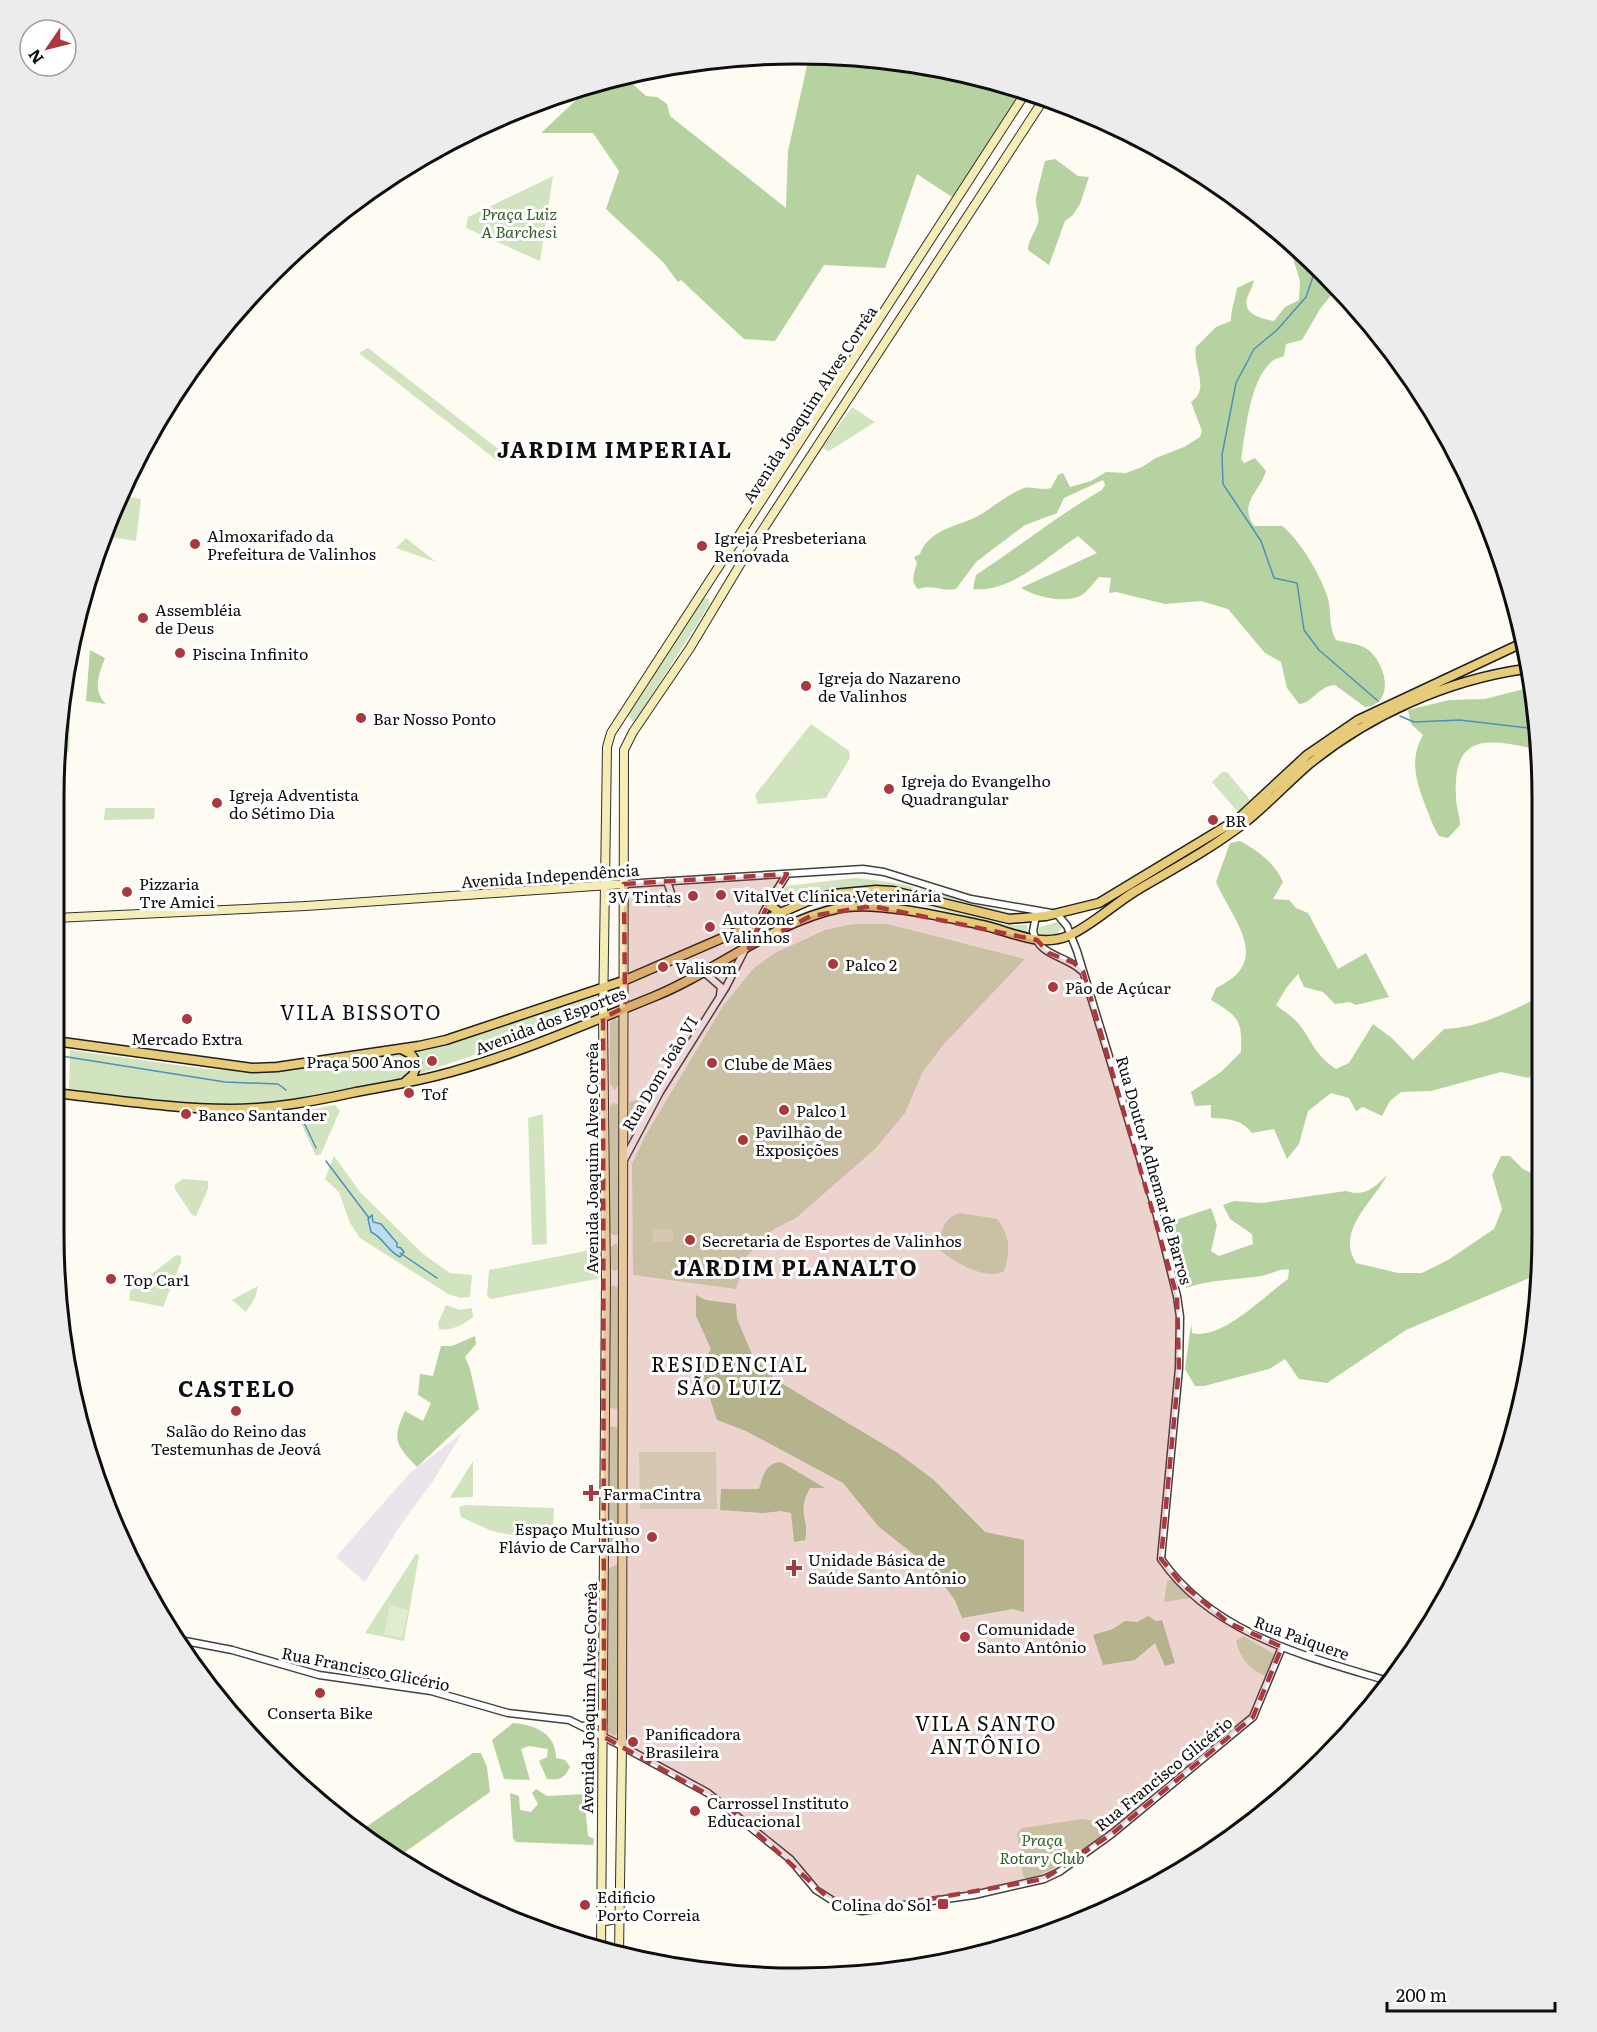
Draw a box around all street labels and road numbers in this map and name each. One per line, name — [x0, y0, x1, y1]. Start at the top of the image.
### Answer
street label: Avenida Joaquim Alves Corrêa — [736, 300, 882, 508]
street label: Avenida Independência — [460, 857, 640, 893]
street label: Avenida dos Esportes — [471, 980, 629, 1060]
street label: Rua Dom João VI — [615, 1011, 703, 1135]
street label: Avenida Joaquim Alves Corrêa — [579, 1042, 603, 1274]
street label: Rua Doutor Adhemar de Barros — [1111, 1053, 1199, 1287]
street label: Avenida Joaquim Alves Corrêa — [574, 1582, 602, 1814]
street label: Rua Paiquere — [1251, 1609, 1353, 1665]
street label: Rua Francisco Glicério — [280, 1640, 452, 1696]
street label: Rua Francisco Glicério — [1089, 1710, 1237, 1836]

